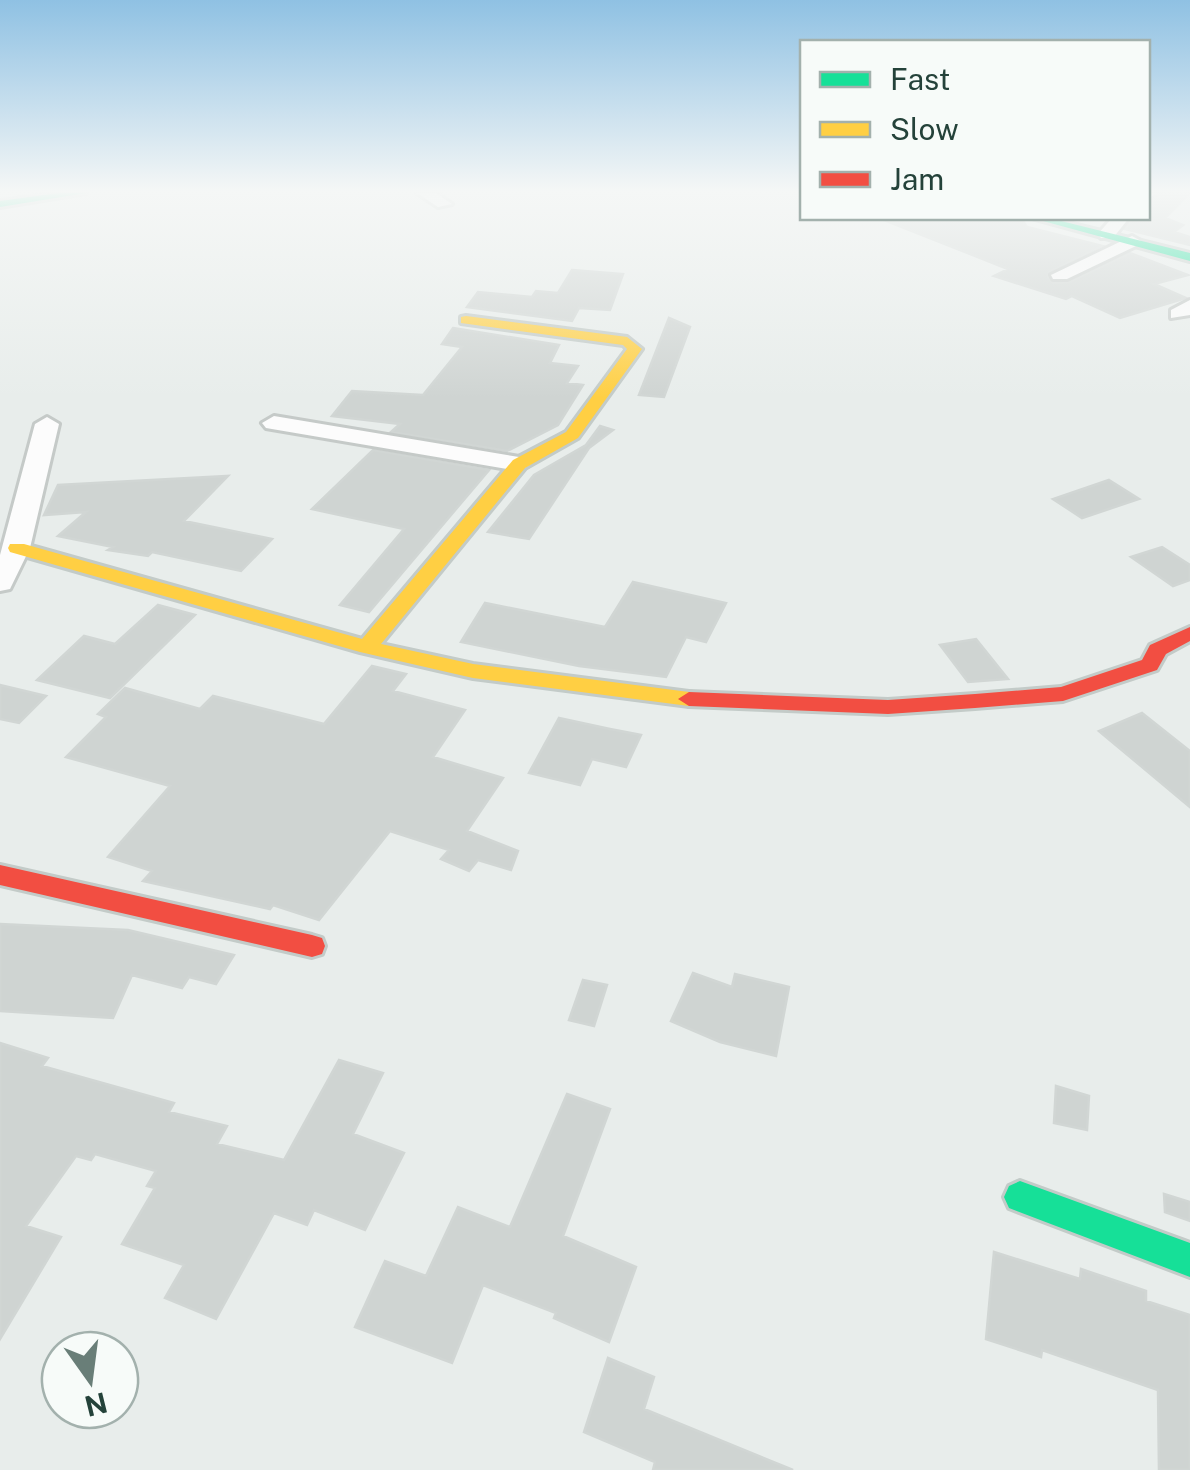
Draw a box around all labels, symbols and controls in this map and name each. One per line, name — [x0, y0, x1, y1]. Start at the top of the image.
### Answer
legend — [800, 40, 1150, 220]
text: Fast — [890, 61, 950, 97]
text: Slow — [890, 111, 959, 147]
text: Jam — [890, 161, 944, 197]
north arrow — [40, 1330, 140, 1430]
text: N — [82, 1386, 111, 1423]

